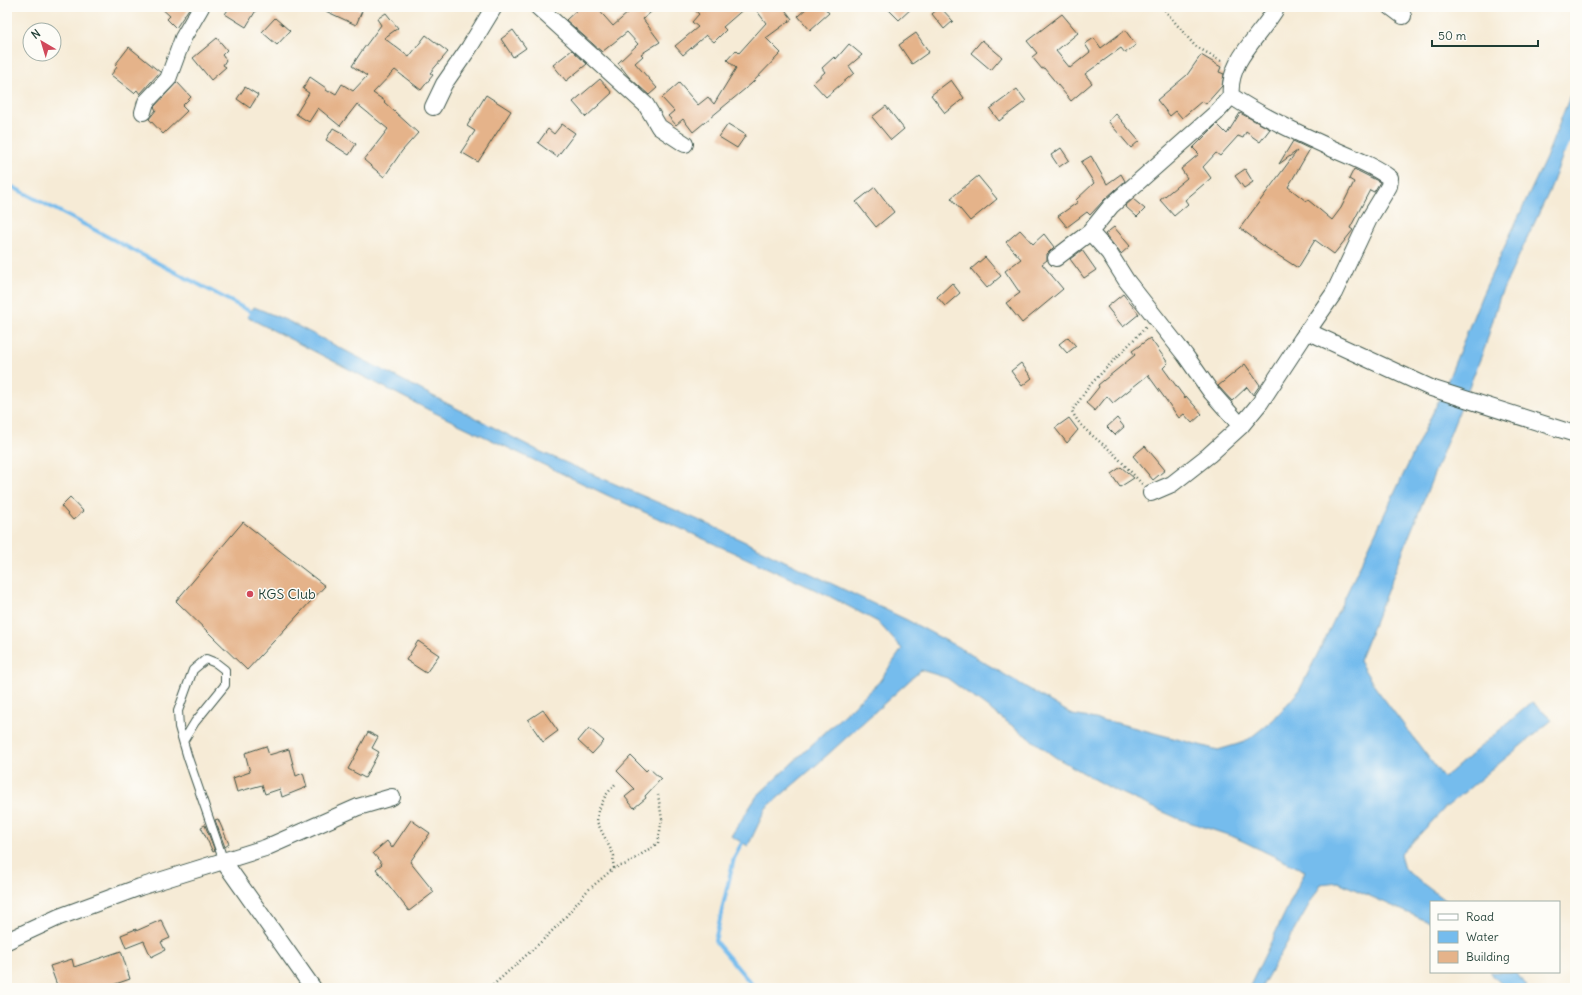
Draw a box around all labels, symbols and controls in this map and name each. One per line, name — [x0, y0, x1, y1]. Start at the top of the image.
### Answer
north arrow — [22, 22, 62, 62]
scale bar — [1432, 22, 1538, 48]
text: N — [29, 26, 43, 42]
text: 50 m — [1438, 28, 1467, 43]
place label: KGS Club — [258, 585, 316, 603]
marker: KGS Club — [245, 589, 255, 599]
legend — [1430, 901, 1560, 973]
text: Road — [1466, 909, 1494, 924]
text: Water — [1466, 929, 1499, 944]
text: Building — [1466, 949, 1510, 964]

